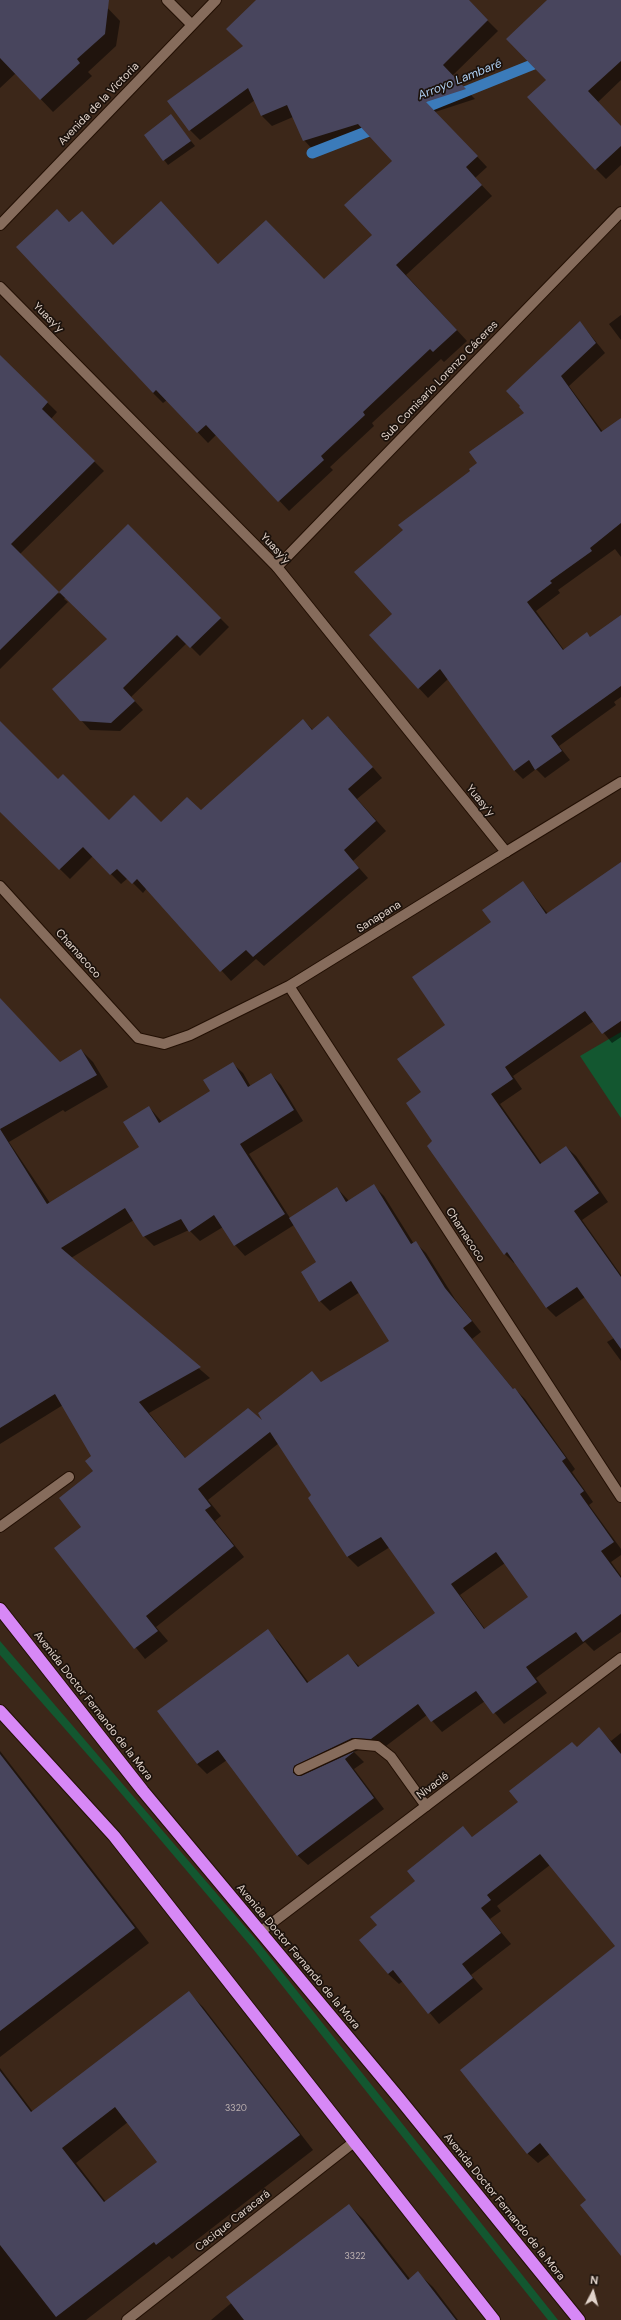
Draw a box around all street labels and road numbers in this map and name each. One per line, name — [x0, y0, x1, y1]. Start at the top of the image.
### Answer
street label: Avenida de la Victoria — [56, 60, 142, 148]
street label: Yuasy'y — [30, 300, 66, 336]
street label: Sub Comisario Lorenzo Cáceres — [379, 318, 501, 444]
street label: Yuasy'y — [257, 531, 293, 567]
street label: Yuasy'y — [463, 782, 497, 820]
street label: Sanapana — [354, 898, 404, 936]
street label: Chamacoco — [52, 927, 104, 981]
street label: Chamacoco — [443, 1206, 487, 1264]
street label: Avenida Doctor Fernando de la Mora — [31, 1629, 155, 1783]
street label: Nivaclé — [414, 1770, 452, 1802]
street label: Avenida Doctor Fernando de la Mora — [233, 1882, 363, 2032]
street label: Avenida Doctor Fernando de la Mora — [441, 2131, 567, 2283]
street label: Cacique Caracará — [193, 2188, 273, 2254]

